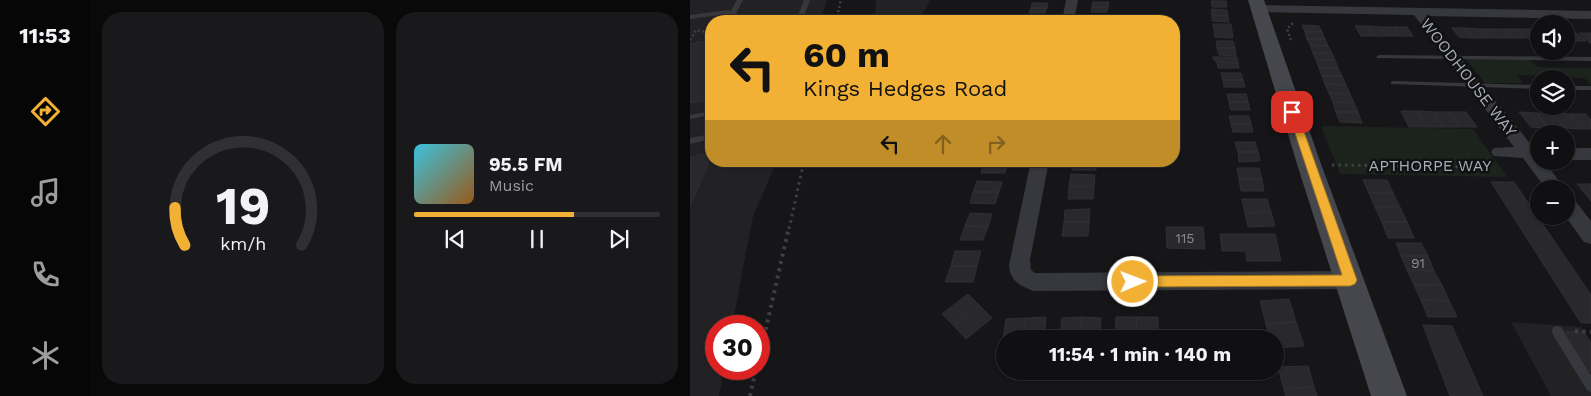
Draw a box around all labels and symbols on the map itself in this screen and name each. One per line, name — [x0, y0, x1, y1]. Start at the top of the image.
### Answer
street label: WOODHOUSE WAY — [1417, 14, 1521, 140]
pin — [1271, 91, 1313, 133]
street label: APTHORPE WAY — [1369, 156, 1491, 175]
house number: 115 — [1175, 230, 1195, 246]
position arrow — [1106, 255, 1158, 307]
house number: 91 — [1411, 255, 1425, 271]
speed limit sign: 30 — [705, 315, 770, 380]

